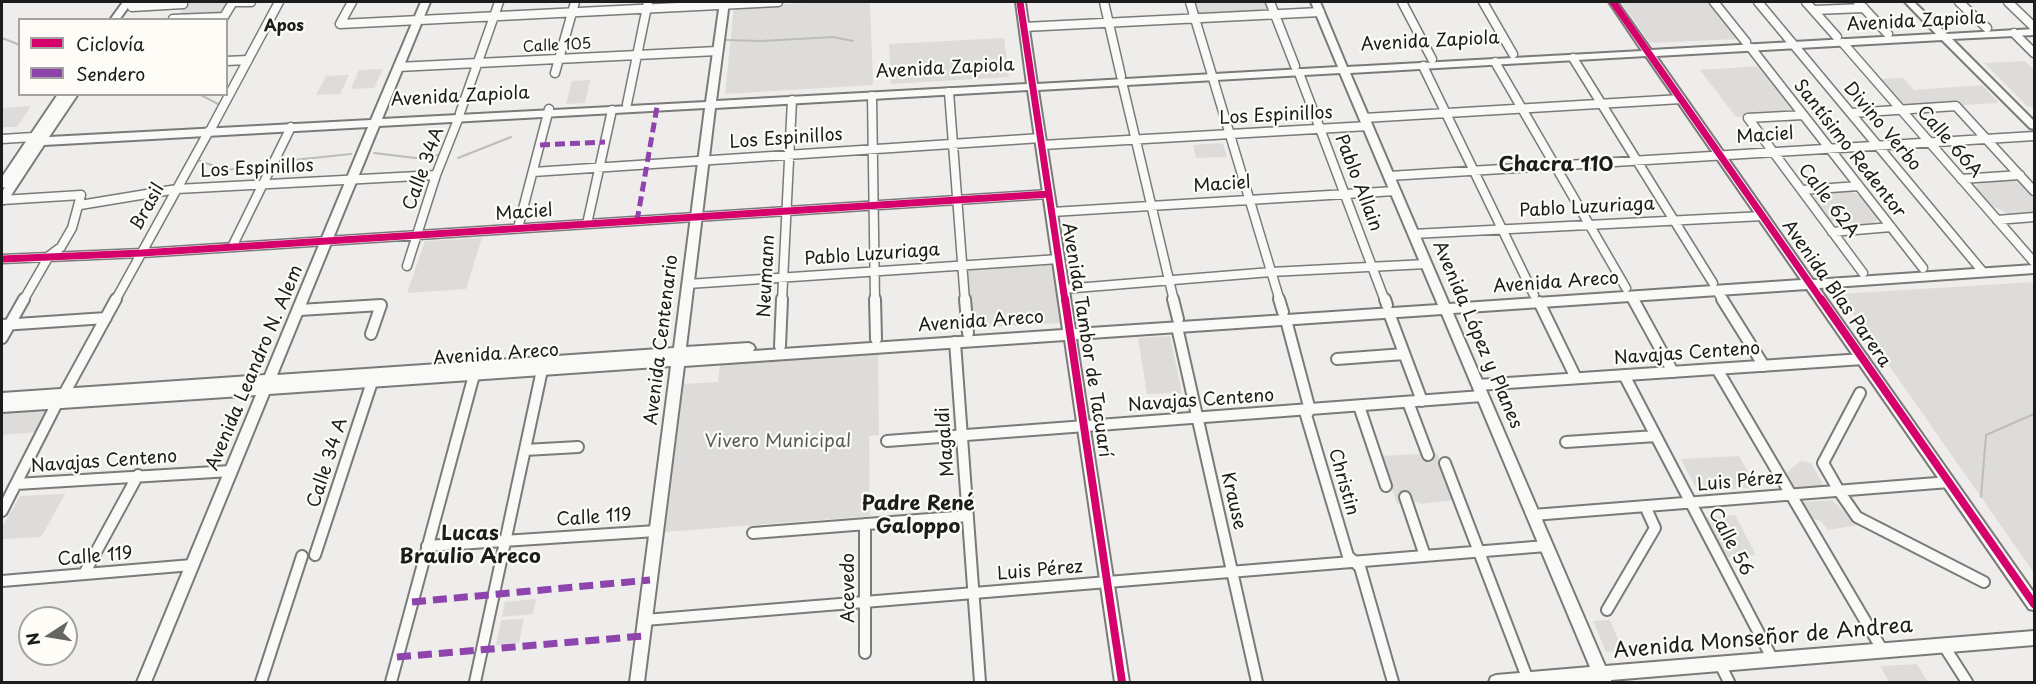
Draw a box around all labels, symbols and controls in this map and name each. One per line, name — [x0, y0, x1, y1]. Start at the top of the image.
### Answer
street label: Avenida Zapiola — [1846, 8, 1986, 36]
district label: Apos — [264, 17, 304, 37]
legend — [18, 18, 228, 96]
street label: Avenida Zapiola — [1360, 28, 1500, 56]
text: Ciclovía — [76, 30, 144, 57]
street label: Calle 105 — [522, 35, 592, 57]
street label: Avenida Zapiola — [875, 55, 1015, 83]
text: Sendero — [76, 60, 145, 87]
street label: Santísimo Redentor — [1788, 76, 1910, 222]
street label: Divino Verbo — [1839, 78, 1925, 176]
street label: Avenida Zapiola — [390, 83, 530, 111]
street label: Los Espinillos — [1219, 102, 1333, 130]
street label: Calle 66A — [1912, 102, 1986, 182]
street label: Maciel — [1736, 123, 1794, 149]
street label: Calle 34A — [399, 124, 449, 214]
street label: Los Espinillos — [729, 124, 843, 154]
street label: Pablo Allain — [1330, 132, 1386, 234]
district label: Chacra 110 — [1499, 153, 1613, 177]
street label: Los Espinillos — [200, 155, 314, 183]
street label: Calle 62A — [1793, 160, 1863, 242]
street label: Maciel — [1193, 172, 1251, 198]
street label: Brasil — [126, 180, 170, 234]
street label: Pablo Luzuriaga — [1519, 194, 1655, 222]
street label: Maciel — [495, 200, 553, 226]
street label: Avenida Blas Parera — [1777, 216, 1895, 372]
street label: Avenida Tambor de Tacuarí — [1057, 221, 1115, 459]
street label: Neumann — [754, 234, 780, 318]
street label: Avenida López y Planes — [1428, 238, 1526, 432]
street label: Pablo Luzuriaga — [804, 239, 940, 271]
street label: Avenida Centenario — [641, 254, 683, 426]
street label: Avenida Leandro N. Alem — [202, 262, 308, 474]
street label: Avenida Areco — [1492, 268, 1620, 298]
street label: Avenida Areco — [917, 307, 1045, 337]
street label: Navajas Centeno — [1613, 338, 1761, 370]
street label: Avenida Areco — [432, 340, 560, 370]
street label: Navajas Centeno — [1127, 385, 1275, 417]
street label: Magaldi — [933, 406, 959, 478]
street label: Calle 34 A — [303, 415, 353, 511]
park label: Vivero Municipal — [705, 431, 851, 453]
street label: Navajas Centeno — [30, 446, 178, 478]
street label: Christin — [1323, 446, 1363, 518]
street label: Luis Pérez — [1696, 467, 1784, 497]
street label: Krause — [1216, 470, 1250, 532]
district label: Padre René Galoppo — [861, 492, 975, 539]
street label: Calle 56 — [1703, 504, 1757, 580]
street label: Calle 119 — [556, 505, 632, 531]
district label: Lucas Braulio Areco — [399, 522, 541, 569]
street label: Calle 119 — [57, 543, 133, 571]
street label: Acevedo — [838, 553, 860, 623]
street label: Luis Pérez — [996, 556, 1084, 586]
north arrow — [18, 606, 78, 666]
street label: Avenida Monseñor de Andrea — [1612, 613, 1914, 665]
text: N — [19, 631, 45, 648]

